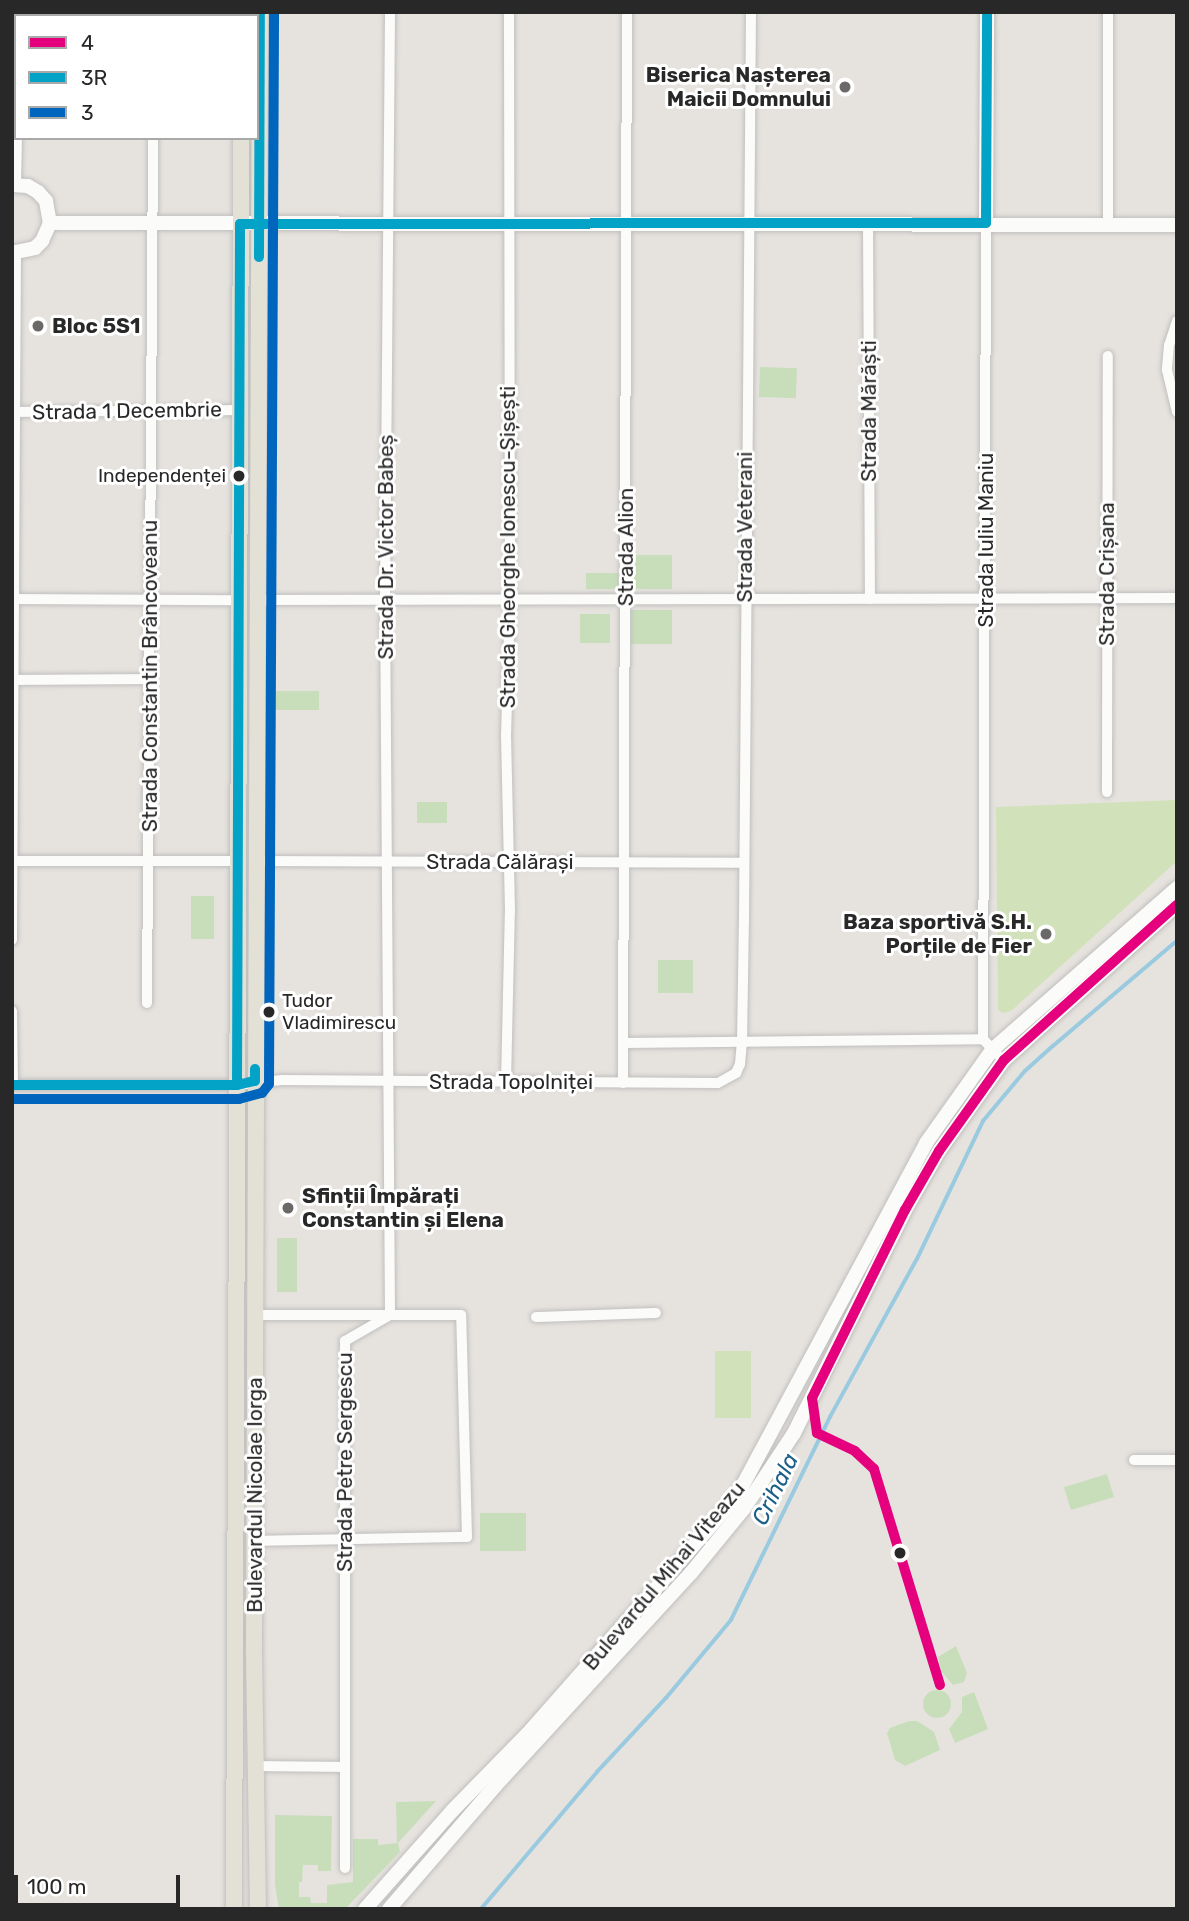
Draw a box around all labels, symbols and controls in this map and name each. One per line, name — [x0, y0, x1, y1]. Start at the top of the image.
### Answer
legend — [14, 14, 259, 140]
text: 4 — [81, 30, 94, 55]
place label: Biserica Nașterea Maicii Domnului — [646, 62, 831, 112]
text: 3R — [81, 65, 107, 90]
marker: Biserica Nașterea Maicii Domnului — [837, 79, 853, 95]
text: 3 — [81, 100, 94, 125]
place label: Bloc 5S1 — [52, 313, 140, 339]
marker: Bloc 5S1 — [30, 318, 46, 334]
street label: Strada Mărăști — [856, 340, 882, 482]
street label: Strada Gheorghe Ionescu-Șișești — [495, 386, 521, 708]
street label: Strada 1 Decembrie — [32, 397, 222, 425]
street label: Strada Dr. Victor Babeș — [373, 434, 399, 660]
street label: Strada Veterani — [732, 451, 758, 603]
street label: Strada Iuliu Maniu — [973, 453, 999, 627]
place label: Independenței — [98, 465, 226, 487]
marker: Independenței — [232, 469, 246, 483]
street label: Strada Alion — [613, 488, 639, 606]
street label: Strada Crișana — [1094, 502, 1120, 646]
street label: Strada Constantin Brâncoveanu — [137, 520, 163, 832]
street label: Strada Călărași — [426, 849, 574, 875]
place label: Baza sportivă S.H. Porțile de Fier — [843, 909, 1032, 959]
marker: Baza sportivă S.H. Porțile de Fier — [1038, 926, 1054, 942]
place label: Tudor Vladimirescu — [282, 990, 396, 1034]
marker: Tudor Vladimirescu — [262, 1005, 276, 1019]
street label: Strada Topolniței — [429, 1069, 593, 1095]
place label: Sfinții Împărați Constantin și Elena — [302, 1183, 504, 1233]
marker: Sfinții Împărați Constantin și Elena — [280, 1200, 296, 1216]
street label: Strada Petre Sergescu — [332, 1352, 358, 1572]
street label: Bulevardul Nicolae Iorga — [242, 1377, 268, 1613]
water label: Crihala — [746, 1449, 804, 1529]
street label: Bulevardul Mihai Viteazu — [577, 1476, 751, 1676]
unlabelled marker — [893, 1546, 907, 1560]
scale bar — [18, 1862, 184, 1906]
text: 100 m — [27, 1874, 86, 1899]

